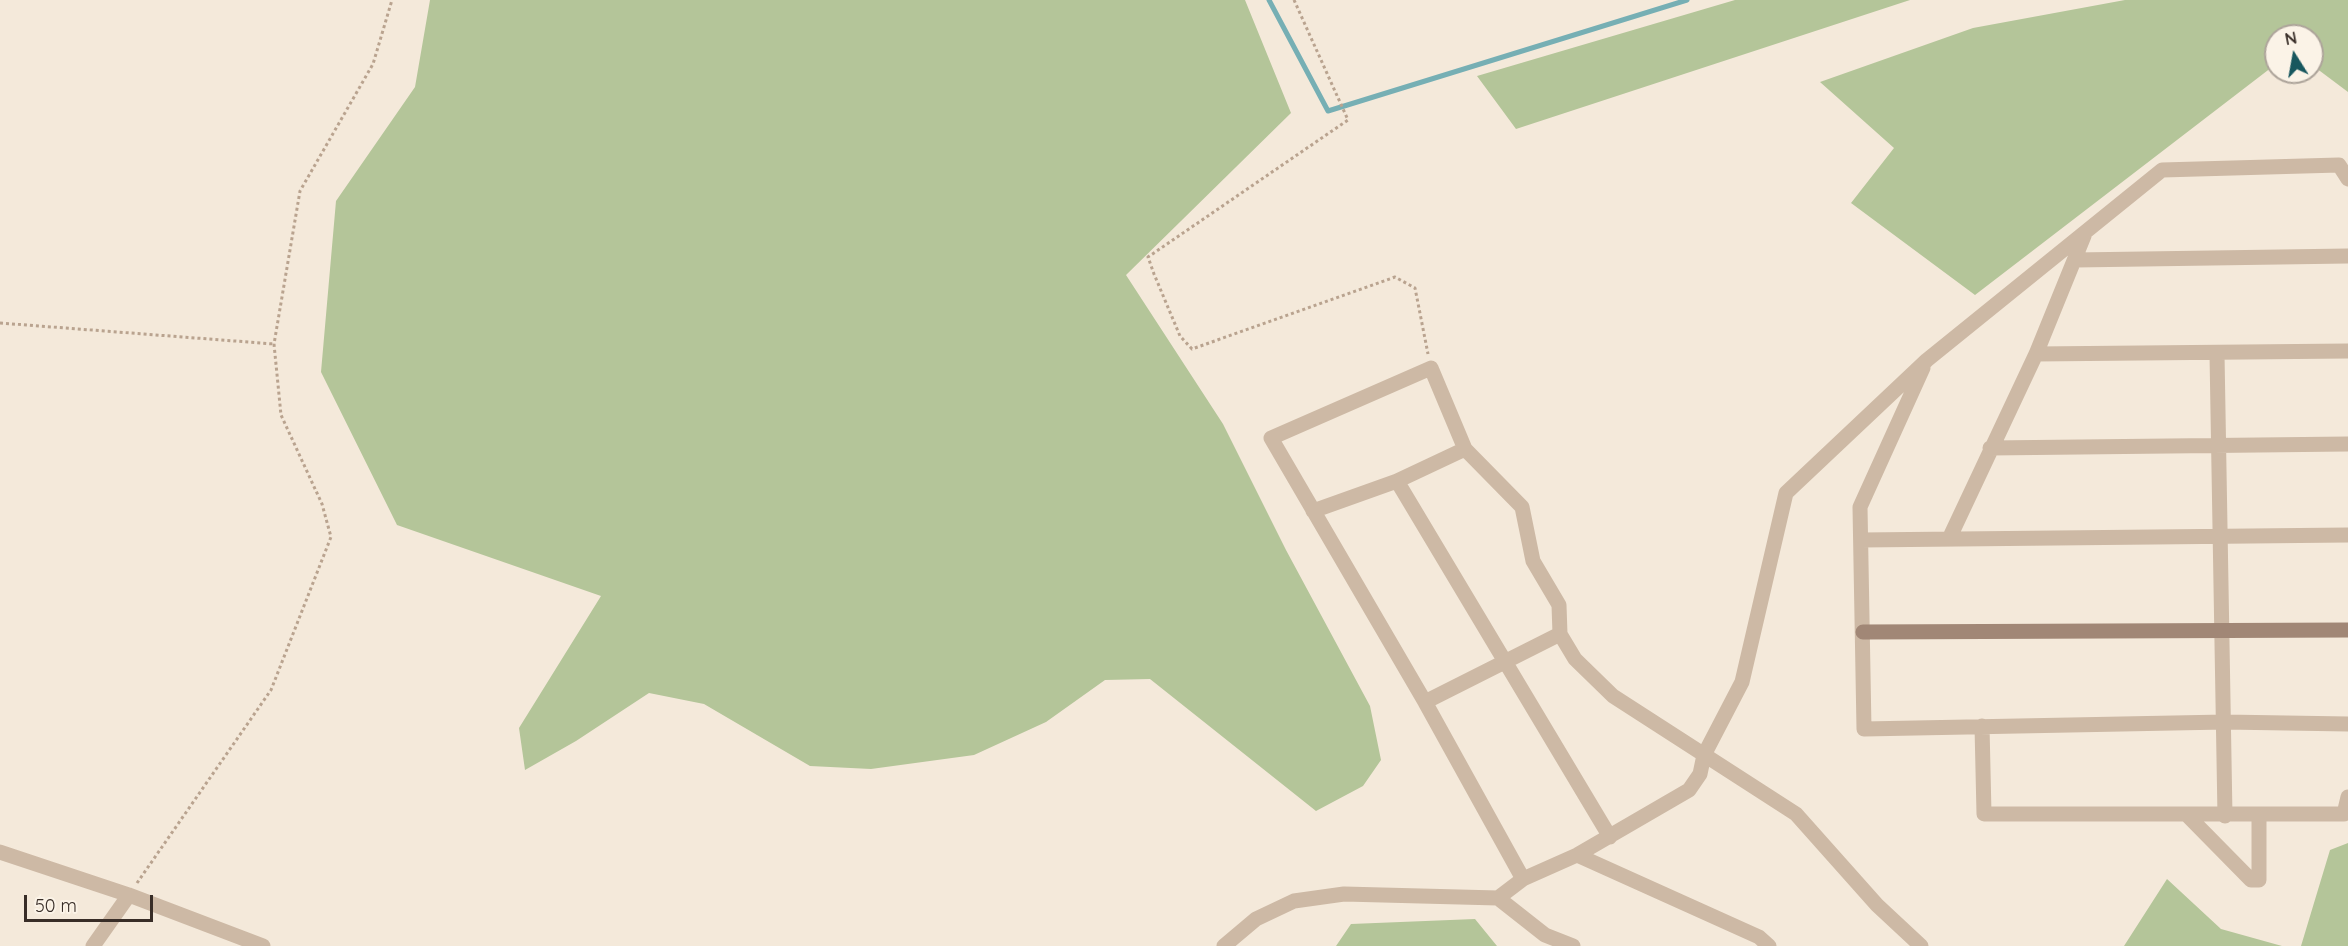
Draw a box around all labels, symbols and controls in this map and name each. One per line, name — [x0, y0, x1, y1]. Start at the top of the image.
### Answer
north arrow — [2264, 24, 2324, 84]
text: N — [2283, 27, 2299, 49]
scale bar — [27, 883, 156, 921]
text: 50 m — [35, 894, 77, 917]

